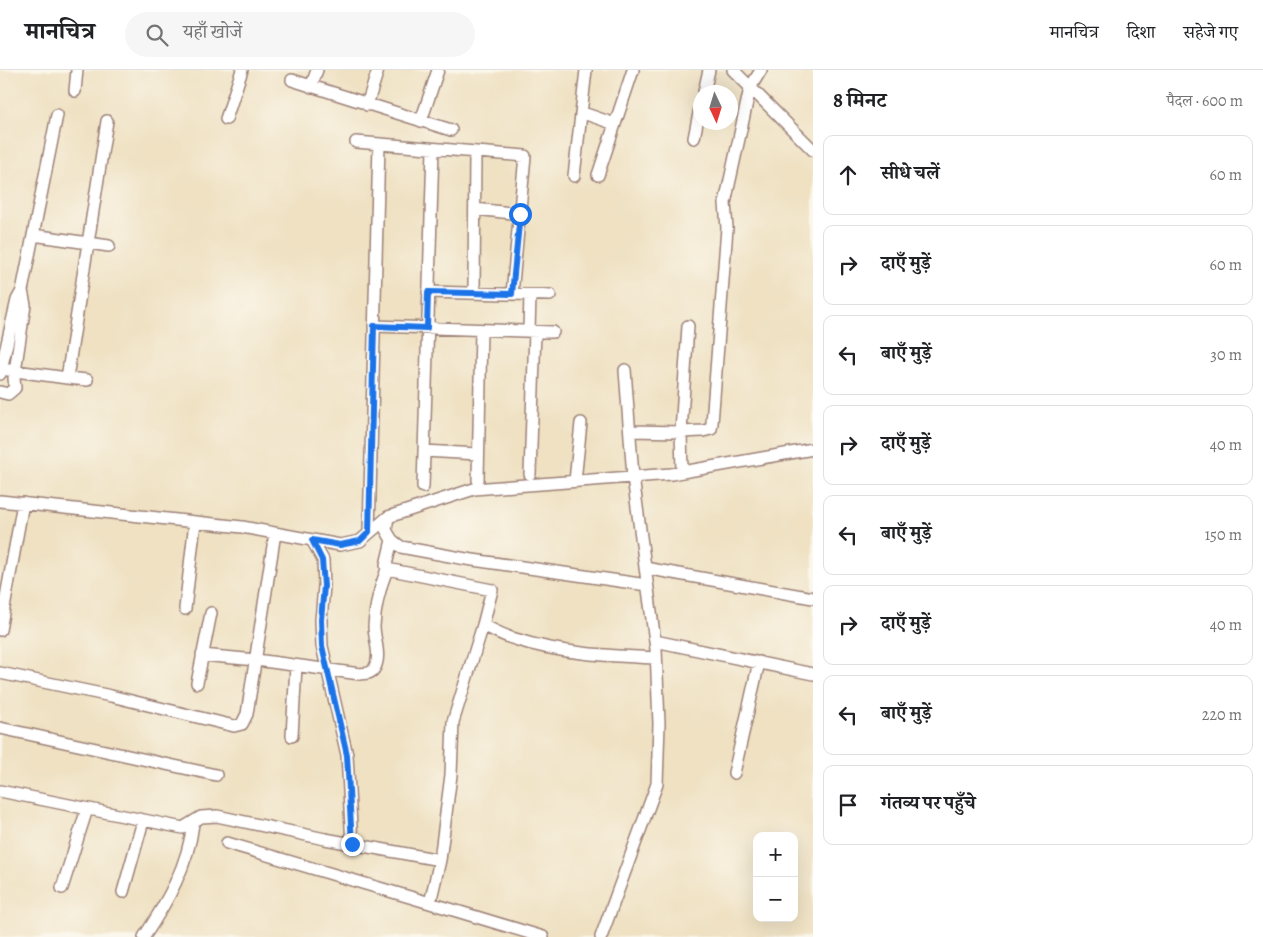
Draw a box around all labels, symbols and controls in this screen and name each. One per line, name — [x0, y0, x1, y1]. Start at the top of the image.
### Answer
search box — [125, 12, 475, 57]
text: मानचित्र — [25, 15, 95, 47]
text: यहाँ खोजें — [183, 19, 242, 45]
text: मानचित्र — [1050, 20, 1099, 44]
text: दिशा — [1127, 20, 1155, 44]
text: सहेजे गए — [1183, 20, 1238, 44]
icon: search — [143, 21, 171, 49]
north arrow — [693, 85, 738, 130]
text: 8 मिनट — [833, 86, 887, 114]
text: पैदल · 600 m — [1166, 90, 1243, 112]
text: सीधे चलें — [881, 160, 939, 186]
icon: ahead — [834, 161, 862, 189]
text: 60 m — [1210, 164, 1242, 186]
route start — [509, 203, 532, 226]
text: दाएँ मुड़ें — [881, 250, 931, 276]
icon: right — [834, 251, 862, 279]
text: 60 m — [1210, 254, 1242, 276]
text: बाएँ मुड़ें — [881, 340, 931, 366]
icon: left — [834, 341, 862, 369]
text: 30 m — [1210, 344, 1242, 366]
text: दाएँ मुड़ें — [881, 430, 931, 456]
icon: right — [834, 431, 862, 459]
text: 40 m — [1210, 434, 1242, 456]
text: बाएँ मुड़ें — [881, 520, 931, 546]
icon: left — [834, 521, 862, 549]
text: 150 m — [1205, 524, 1242, 546]
text: दाएँ मुड़ें — [881, 610, 931, 636]
icon: right — [834, 611, 862, 639]
text: 40 m — [1210, 614, 1242, 636]
text: बाएँ मुड़ें — [881, 700, 931, 726]
icon: left — [834, 701, 862, 729]
text: 220 m — [1202, 704, 1242, 726]
text: गंतव्य पर पहुँचे — [881, 790, 976, 816]
icon: arrive — [834, 791, 862, 819]
map controls — [753, 832, 798, 922]
button: + — [753, 832, 798, 877]
route end — [341, 833, 364, 856]
button: − — [753, 877, 798, 922]

